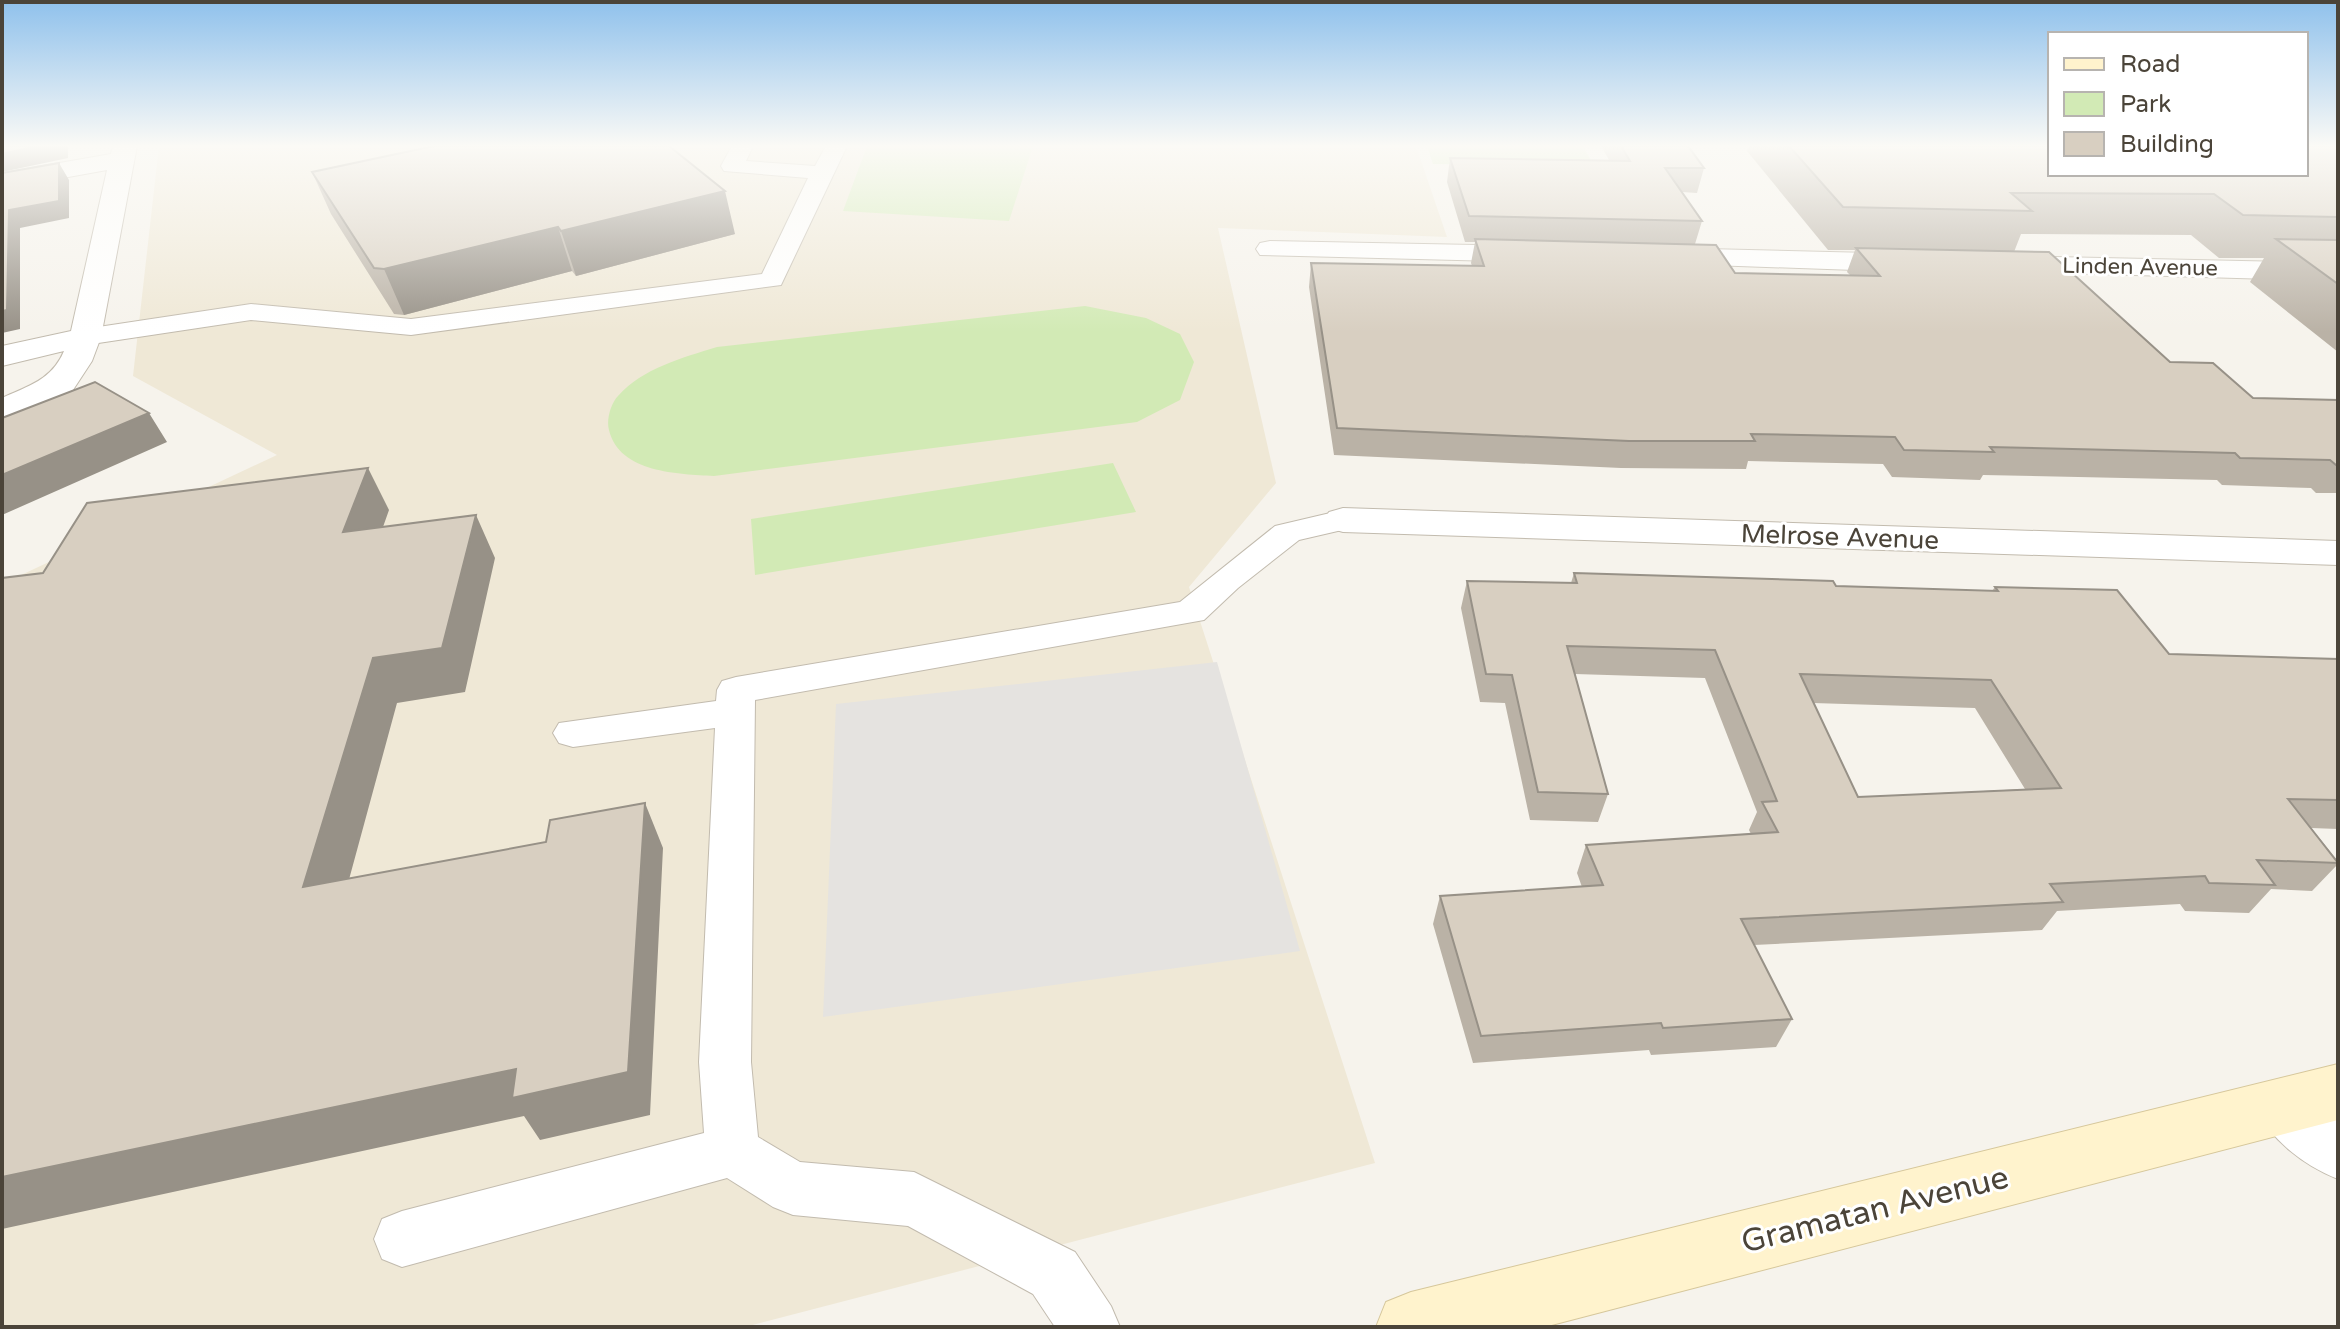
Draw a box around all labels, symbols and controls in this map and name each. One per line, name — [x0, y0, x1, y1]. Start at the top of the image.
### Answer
legend — [2048, 32, 2308, 176]
text: Road — [2120, 50, 2180, 79]
text: Park — [2120, 90, 2171, 119]
text: Building — [2120, 130, 2214, 159]
street label: Linden Avenue — [2062, 253, 2218, 281]
street label: Melrose Avenue — [1740, 518, 1940, 556]
street label: Gramatan Avenue — [1737, 1158, 2013, 1262]

